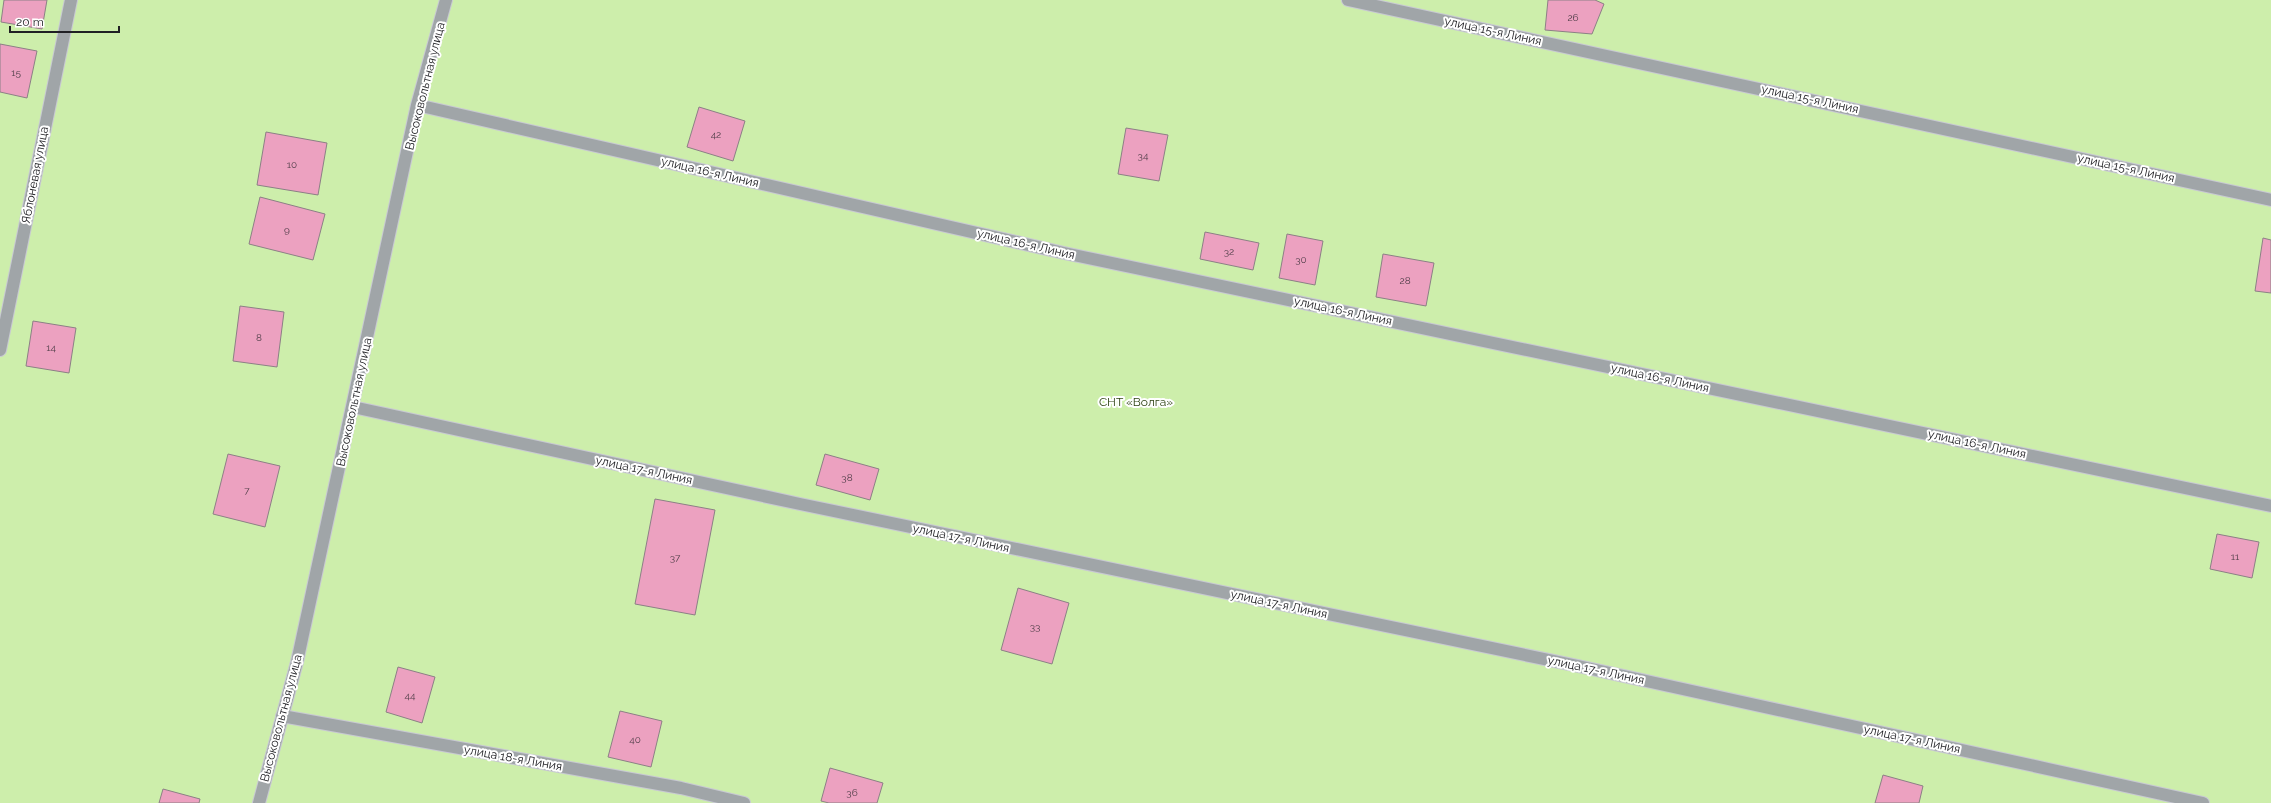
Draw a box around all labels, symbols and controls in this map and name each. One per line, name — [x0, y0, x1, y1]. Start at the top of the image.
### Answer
scale bar — [10, 8, 119, 34]
house number: 26 — [1567, 12, 1579, 23]
street label: улица 15-я Линия — [1443, 14, 1543, 48]
text: 20 m — [16, 15, 44, 29]
street label: Высоковольтная улица — [402, 21, 448, 151]
house number: 15 — [11, 67, 21, 78]
street label: улица 15-я Линия — [1760, 82, 1860, 116]
street label: Яблоневая улица — [19, 125, 51, 225]
house number: 42 — [711, 129, 721, 140]
house number: 34 — [1138, 150, 1149, 161]
street label: улица 15-я Линия — [2076, 151, 2176, 185]
street label: улица 16-я Линия — [660, 154, 760, 190]
house number: 10 — [287, 159, 297, 170]
house number: 9 — [284, 224, 290, 235]
street label: улица 16-я Линия — [976, 226, 1076, 262]
house number: 32 — [1224, 246, 1234, 257]
house number: 30 — [1295, 254, 1307, 265]
house number: 28 — [1399, 275, 1411, 286]
street label: улица 16-я Линия — [1293, 294, 1393, 328]
house number: 8 — [256, 332, 262, 343]
street label: Высоковольтная улица — [334, 336, 374, 468]
house number: 14 — [46, 342, 56, 353]
street label: улица 16-я Линия — [1610, 361, 1710, 395]
park label: СНТ «Волга» — [1099, 395, 1173, 409]
street label: улица 16-я Линия — [1927, 427, 2027, 461]
street label: улица 17-я Линия — [594, 453, 694, 487]
house number: 38 — [841, 472, 853, 483]
house number: 7 — [244, 485, 250, 496]
street label: улица 17-я Линия — [911, 521, 1011, 555]
house number: 11 — [2231, 551, 2240, 562]
house number: 37 — [670, 552, 681, 563]
street label: улица 17-я Линия — [1229, 587, 1329, 621]
house number: 33 — [1030, 621, 1040, 632]
street label: Высоковольтная улица — [257, 653, 305, 783]
street label: улица 17-я Линия — [1546, 653, 1646, 687]
house number: 44 — [405, 690, 416, 701]
street label: улица 17-я Линия — [1862, 722, 1962, 756]
house number: 40 — [629, 734, 641, 745]
street label: улица 18-я Линия — [463, 742, 563, 774]
house number: 36 — [846, 787, 858, 798]

